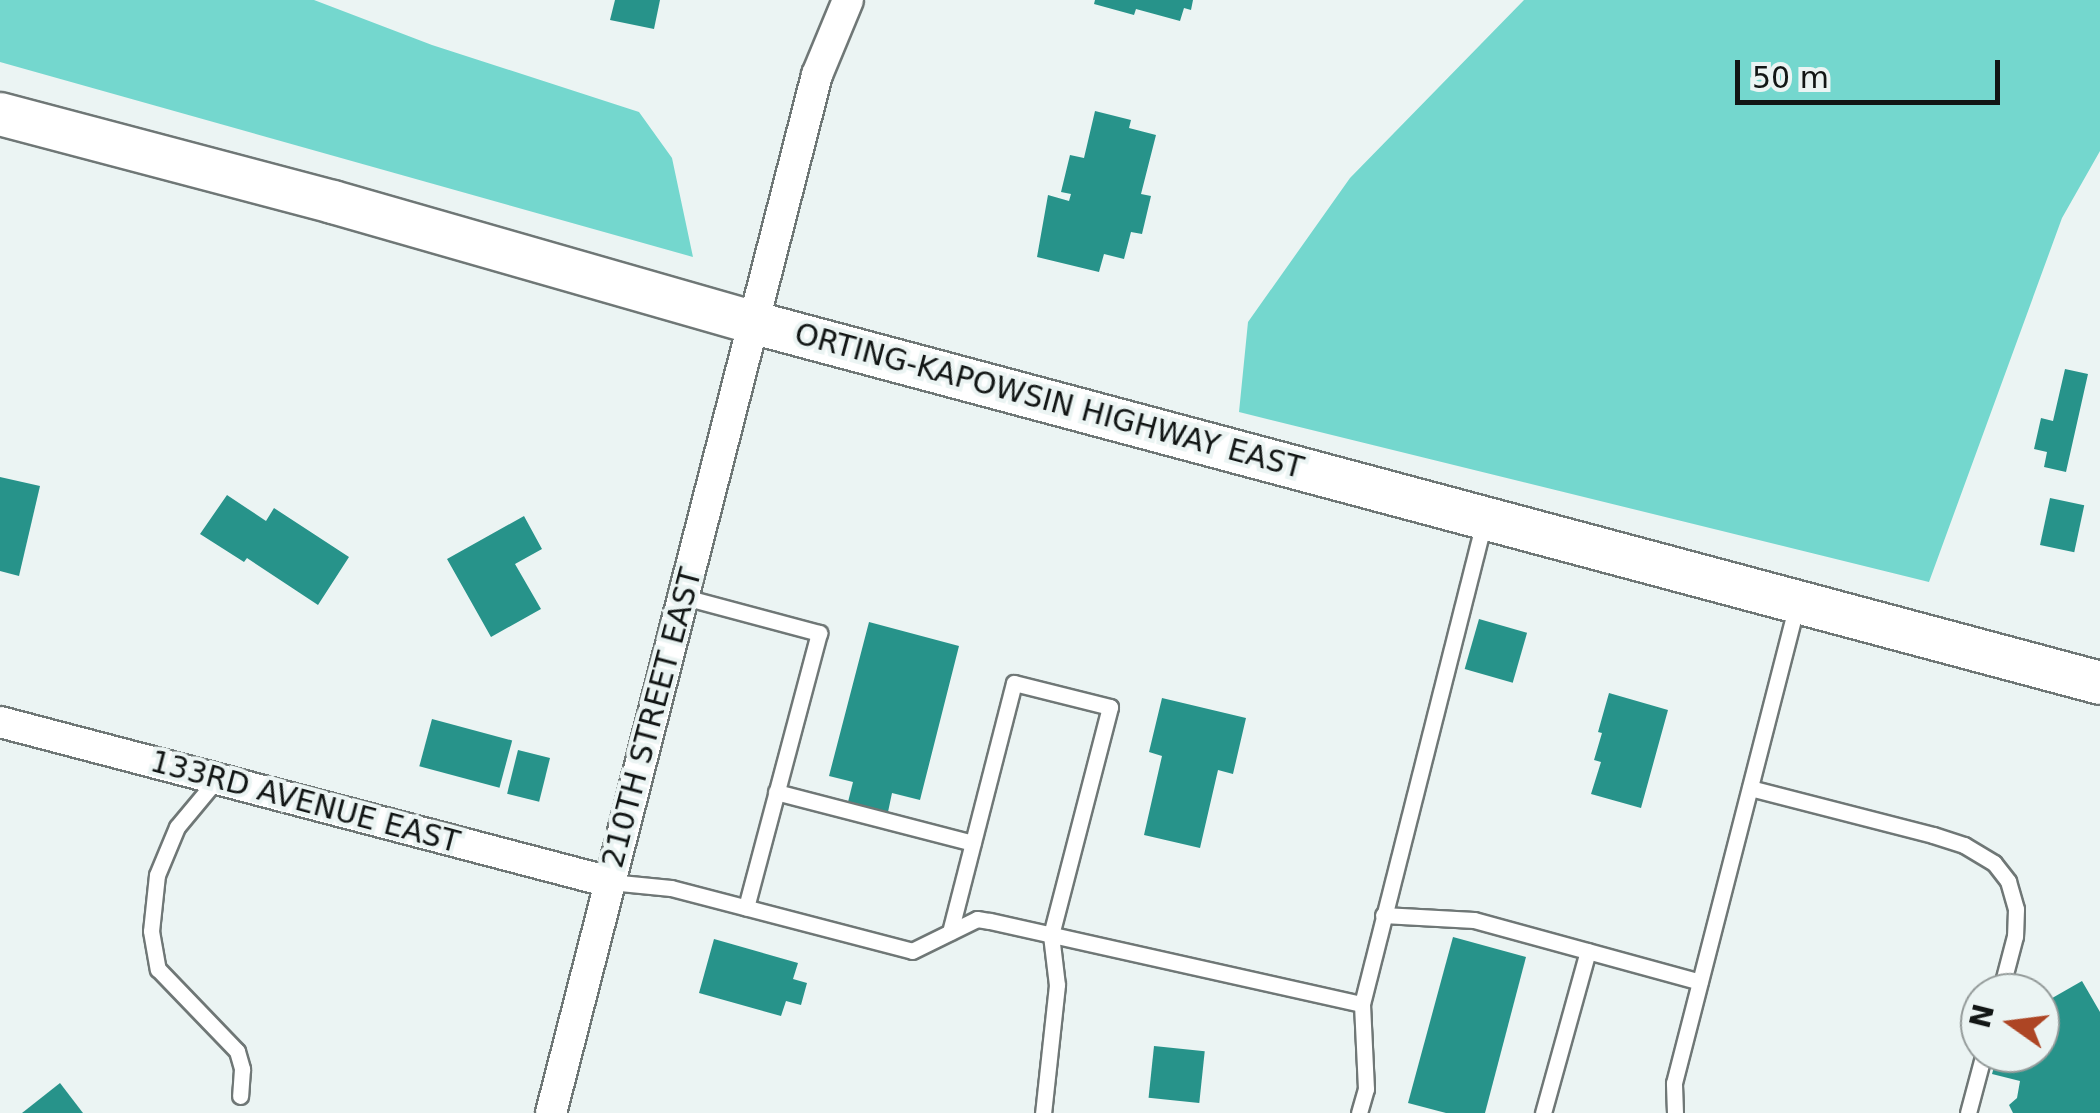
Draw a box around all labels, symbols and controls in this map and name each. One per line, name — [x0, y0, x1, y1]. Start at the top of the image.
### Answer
scale bar — [1740, 40, 2005, 102]
text: 50 m — [1752, 60, 1829, 95]
street label: ORTING-KAPOWSIN HIGHWAY EAST — [791, 316, 1307, 486]
street label: 210TH STREET EAST — [595, 564, 709, 872]
street label: 133RD AVENUE EAST — [146, 743, 464, 861]
north arrow — [1960, 973, 2060, 1073]
text: N — [1964, 1001, 2001, 1031]

